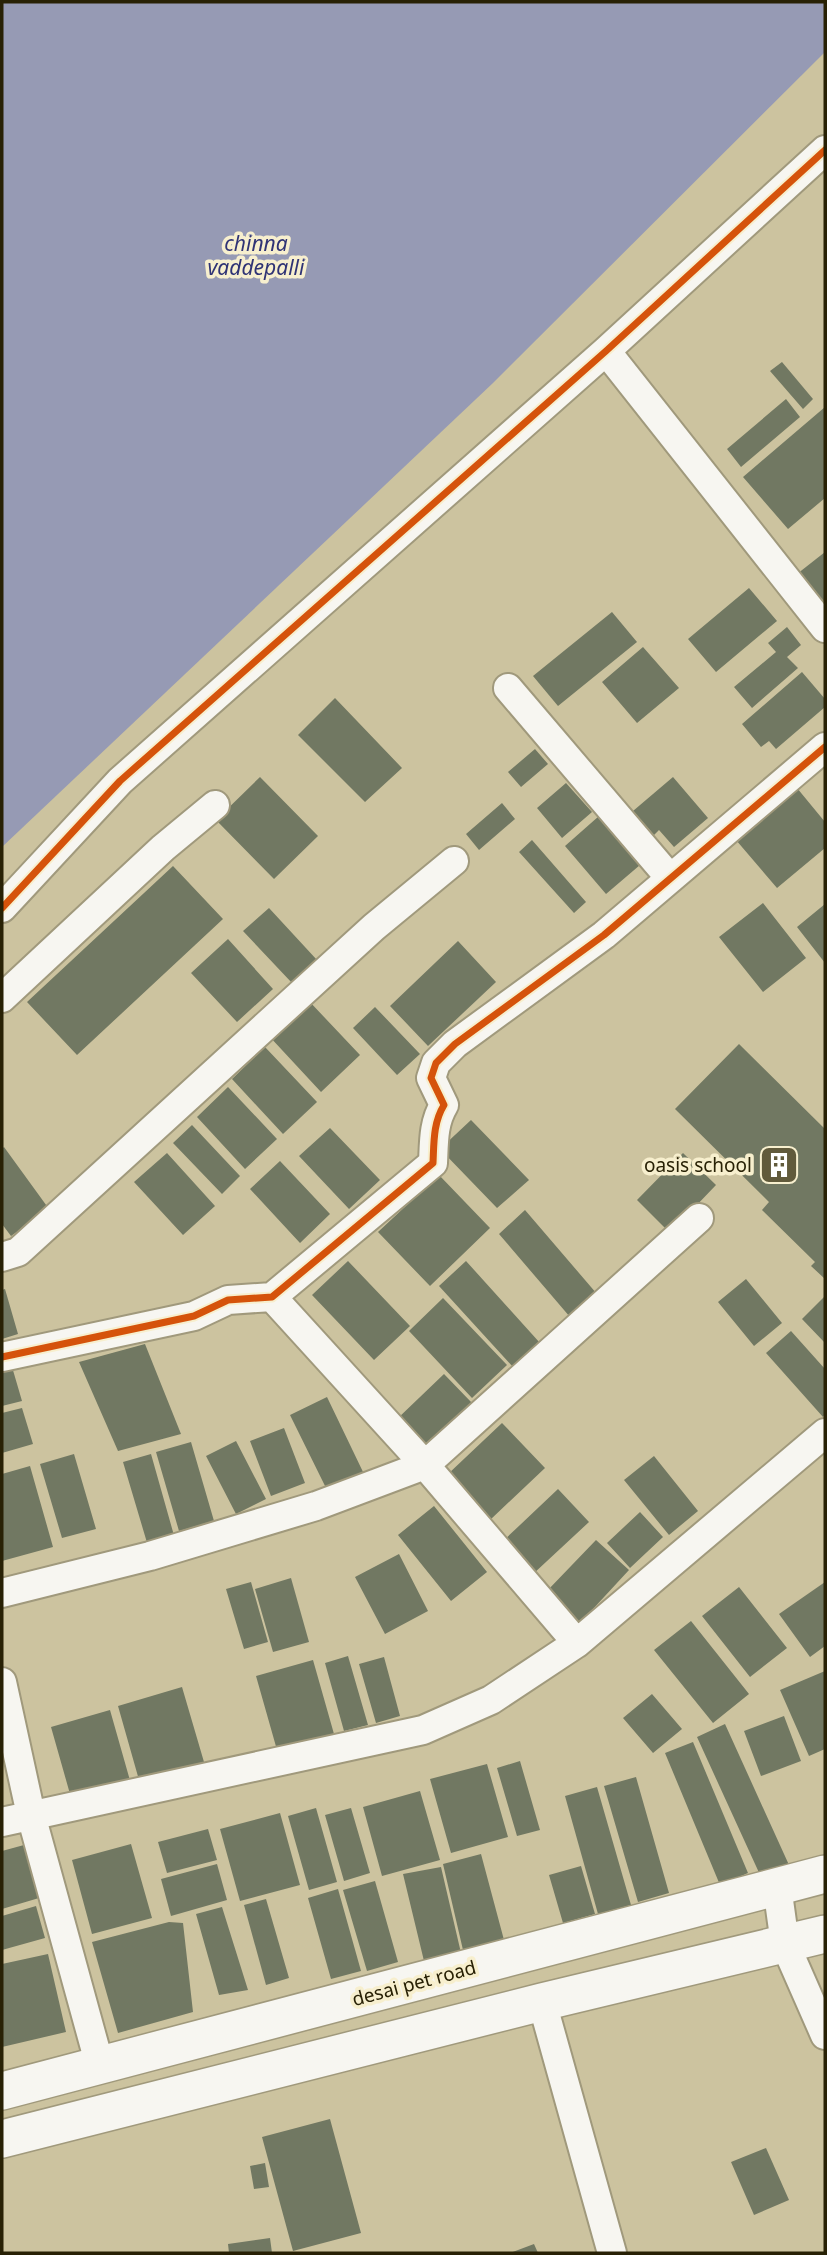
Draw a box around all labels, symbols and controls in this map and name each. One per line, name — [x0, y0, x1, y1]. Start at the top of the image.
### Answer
water label: chinna vaddepalli — [208, 229, 305, 281]
building icon: oasis school — [758, 1144, 800, 1186]
place label: oasis school — [644, 1152, 752, 1178]
street label: desai pet road — [349, 1954, 479, 2012]

